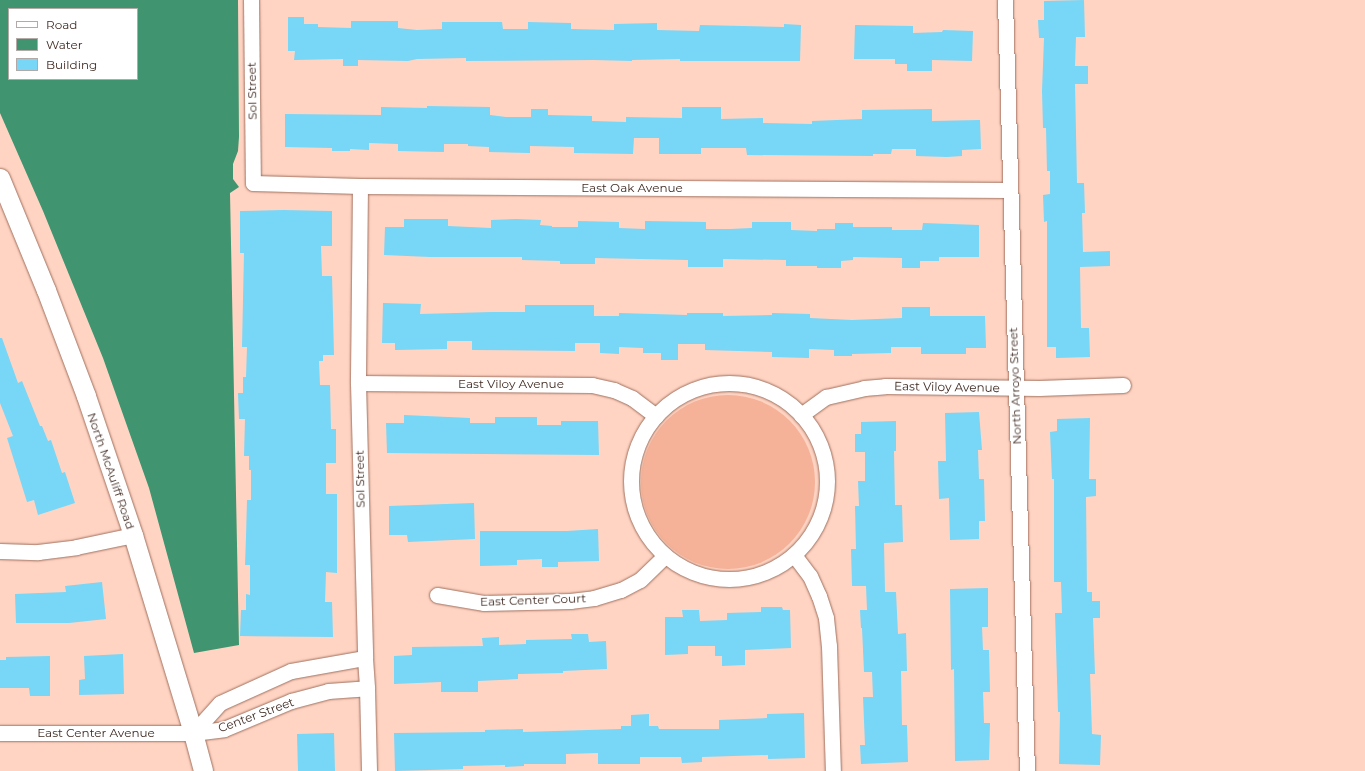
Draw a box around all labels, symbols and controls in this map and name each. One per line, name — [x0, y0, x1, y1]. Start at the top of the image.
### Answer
legend — [8, 8, 138, 80]
text: Road — [46, 17, 77, 32]
text: Water — [46, 37, 82, 52]
text: Building — [46, 57, 97, 72]
street label: Sol Street — [244, 62, 260, 120]
street label: East Oak Avenue — [581, 181, 683, 195]
street label: North Arroyo Street — [1006, 327, 1024, 445]
street label: East Viloy Avenue — [458, 377, 564, 391]
street label: East Viloy Avenue — [894, 379, 1000, 395]
street label: North McAuliff Road — [84, 411, 138, 531]
street label: Sol Street — [352, 450, 368, 508]
street label: East Center Court — [480, 591, 586, 609]
street label: Center Street — [216, 695, 296, 735]
street label: East Center Avenue — [37, 726, 155, 740]

